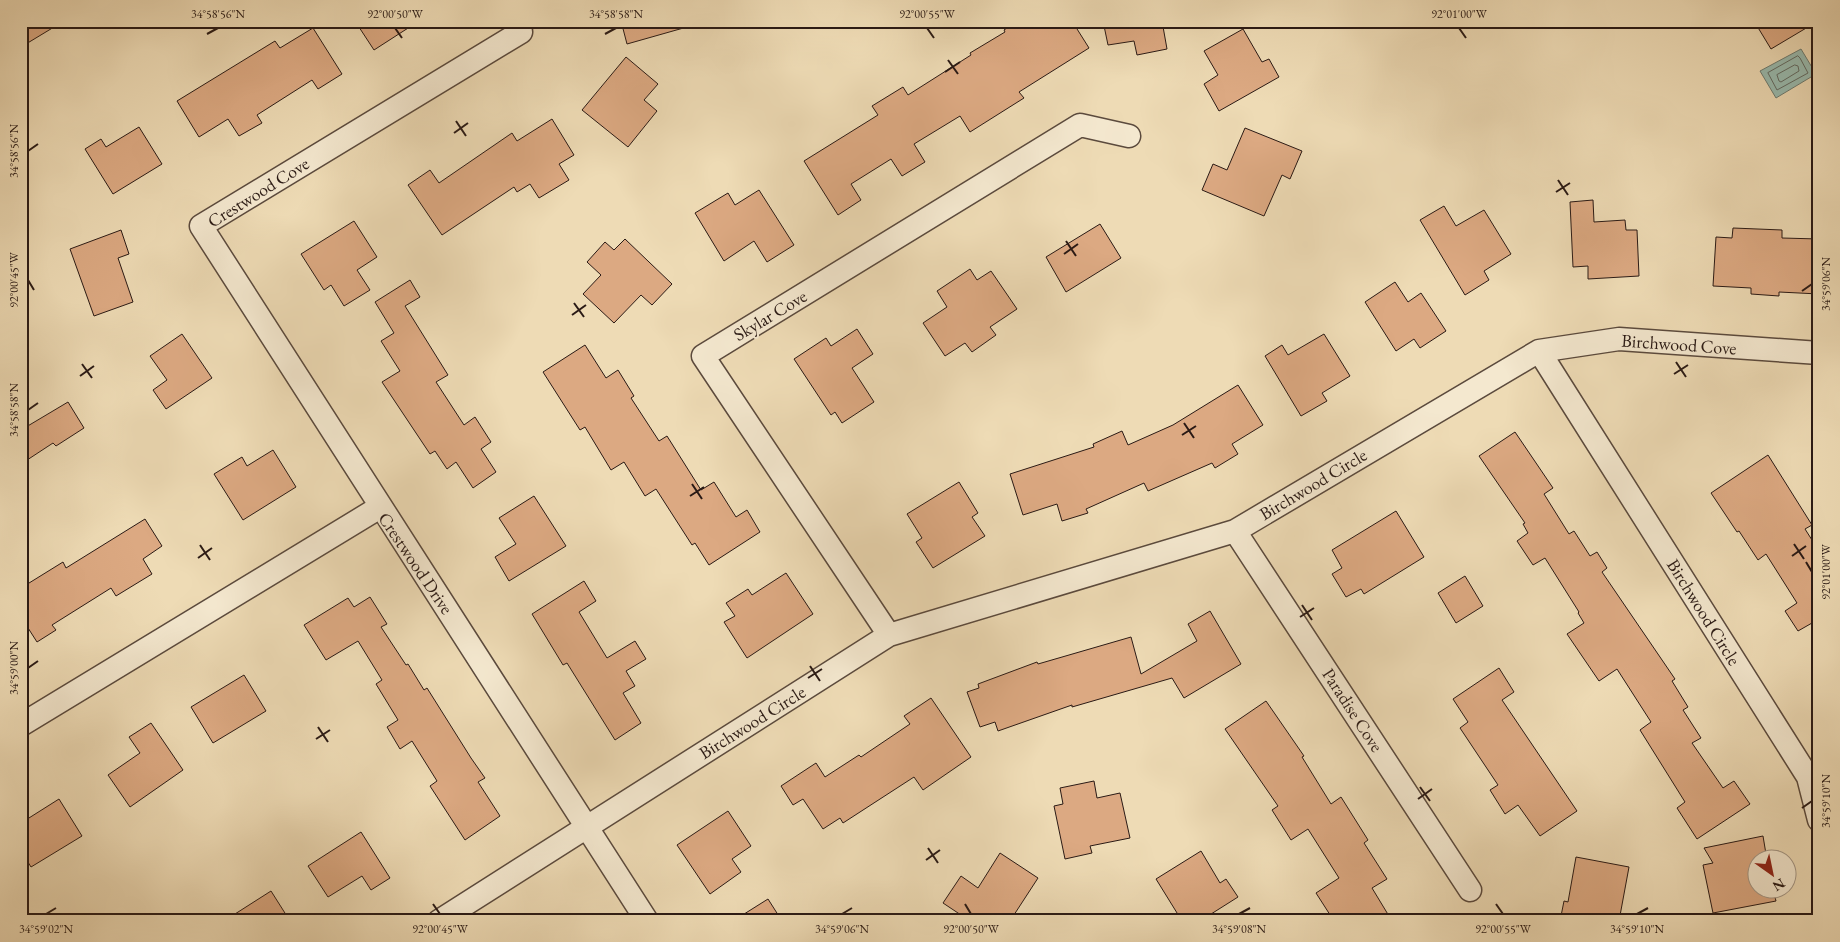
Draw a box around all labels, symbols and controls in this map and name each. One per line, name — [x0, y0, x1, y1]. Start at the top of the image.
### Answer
text: 34°58'56"N — [191, 6, 245, 22]
text: 92°00'50"W — [367, 6, 424, 22]
text: 34°58'58"N — [589, 6, 643, 22]
text: 92°00'55"W — [899, 6, 956, 22]
text: 92°01'00"W — [1431, 6, 1488, 22]
text: 34°58'56"N — [6, 124, 22, 178]
street label: Crestwood Cove — [203, 152, 313, 232]
text: 92°00'45"W — [6, 251, 22, 308]
text: 34°59'06"N — [1818, 257, 1834, 311]
street label: Skylar Cove — [729, 284, 811, 346]
street label: Birchwood Cove — [1621, 329, 1737, 359]
text: 34°58'58"N — [6, 383, 22, 437]
street label: Birchwood Circle — [1255, 443, 1371, 525]
street label: Crestwood Drive — [373, 508, 459, 618]
text: 92°01'00"W — [1818, 543, 1834, 600]
street label: Birchwood Circle — [1662, 554, 1746, 670]
text: 34°59'00"N — [6, 641, 22, 695]
street label: Paradise Cove — [1317, 664, 1389, 756]
street label: Birchwood Circle — [694, 680, 810, 764]
text: 34°59'10"N — [1818, 774, 1834, 828]
north arrow — [1748, 850, 1798, 900]
text: N — [1769, 874, 1789, 896]
text: 34°59'02"N — [19, 921, 73, 937]
text: 92°00'45"W — [412, 921, 469, 937]
text: 34°59'06"N — [815, 921, 869, 937]
text: 92°00'50"W — [943, 921, 1000, 937]
text: 34°59'08"N — [1212, 921, 1266, 937]
text: 92°00'55"W — [1475, 921, 1532, 937]
text: 34°59'10"N — [1610, 921, 1664, 937]

